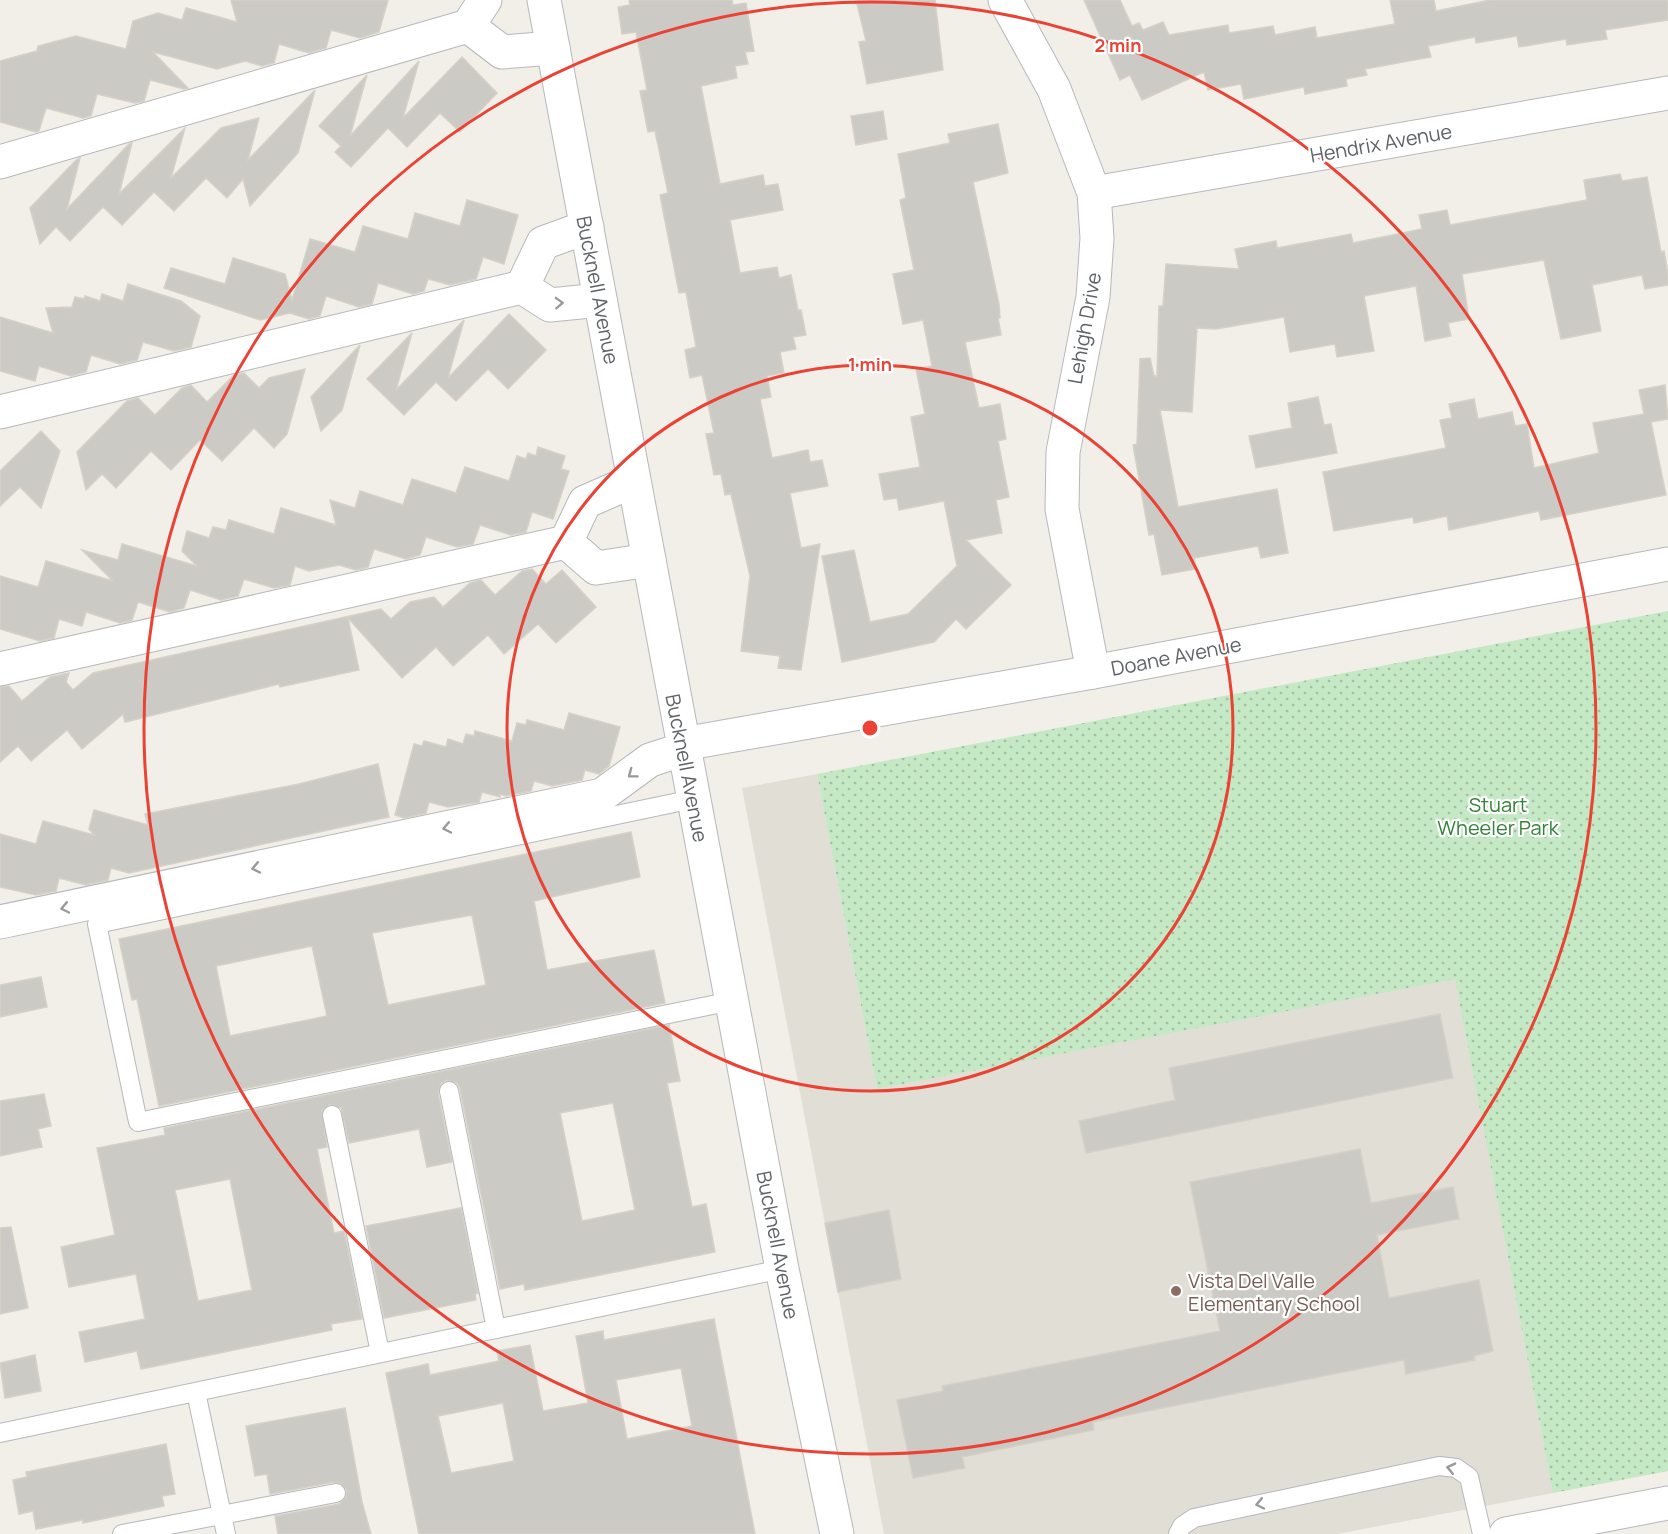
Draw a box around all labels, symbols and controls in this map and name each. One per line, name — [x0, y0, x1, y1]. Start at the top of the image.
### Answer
text: 2 min — [1095, 33, 1141, 57]
street label: Hendrix Avenue — [1308, 117, 1454, 169]
street label: Bucknell Avenue — [570, 214, 626, 366]
street label: Lehigh Drive — [1061, 270, 1107, 386]
one-way arrow — [554, 297, 563, 310]
text: 1 min — [848, 352, 892, 376]
street label: Doane Avenue — [1108, 630, 1244, 682]
street label: Bucknell Avenue — [659, 692, 715, 844]
centre of rings — [860, 718, 880, 738]
one-way arrow — [627, 767, 638, 778]
park label: Stuart Wheeler Park — [1437, 791, 1560, 841]
one-way arrow — [442, 820, 452, 833]
one-way arrow — [251, 860, 261, 873]
one-way arrow — [60, 901, 70, 914]
street label: Bucknell Avenue — [750, 1169, 806, 1321]
place label: Vista Del Valle Elementary School — [1188, 1267, 1360, 1317]
marker: Vista Del Valle Elementary School — [1169, 1284, 1183, 1298]
one-way arrow — [1446, 1463, 1456, 1476]
one-way arrow — [1256, 1497, 1266, 1510]

